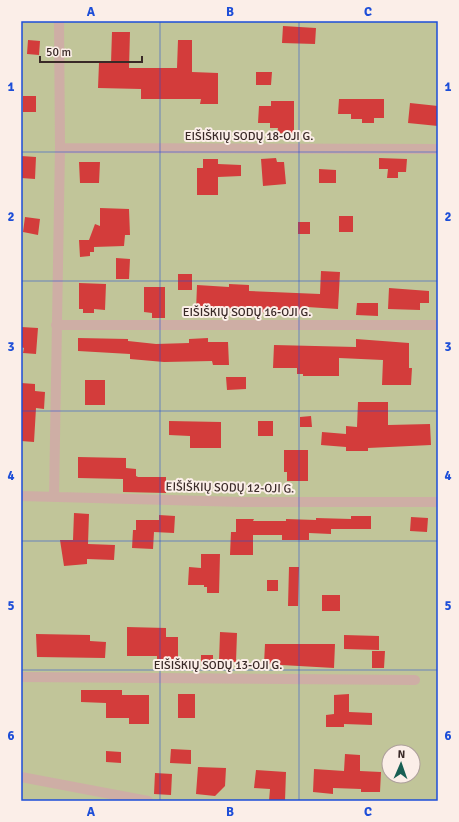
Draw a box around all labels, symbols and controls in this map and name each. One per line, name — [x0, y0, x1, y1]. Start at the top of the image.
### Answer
text: A — [87, 4, 96, 20]
text: B — [226, 4, 234, 20]
text: C — [364, 4, 372, 20]
scale bar — [40, 38, 142, 64]
text: 50 m — [46, 45, 71, 60]
text: 1 — [7, 79, 15, 95]
text: 1 — [444, 79, 452, 95]
street label: EIŠIŠKIŲ SODŲ 18-OJI G. — [185, 129, 313, 144]
text: 2 — [7, 209, 15, 225]
text: 2 — [444, 209, 452, 225]
street label: EIŠIŠKIŲ SODŲ 16-OJI G. — [183, 305, 311, 320]
text: 3 — [7, 339, 15, 355]
text: 3 — [444, 339, 452, 355]
text: 4 — [7, 468, 15, 484]
text: 4 — [444, 468, 452, 484]
street label: EIŠIŠKIŲ SODŲ 12-OJI G. — [166, 479, 294, 497]
text: 5 — [7, 598, 15, 614]
text: 5 — [444, 598, 452, 614]
street label: EIŠIŠKIŲ SODŲ 13-OJI G. — [154, 658, 282, 673]
text: 6 — [7, 728, 15, 744]
text: 6 — [444, 728, 452, 744]
north arrow — [381, 744, 421, 784]
text: N — [397, 748, 405, 761]
text: A — [87, 804, 96, 820]
text: B — [226, 804, 234, 820]
text: C — [364, 804, 372, 820]

